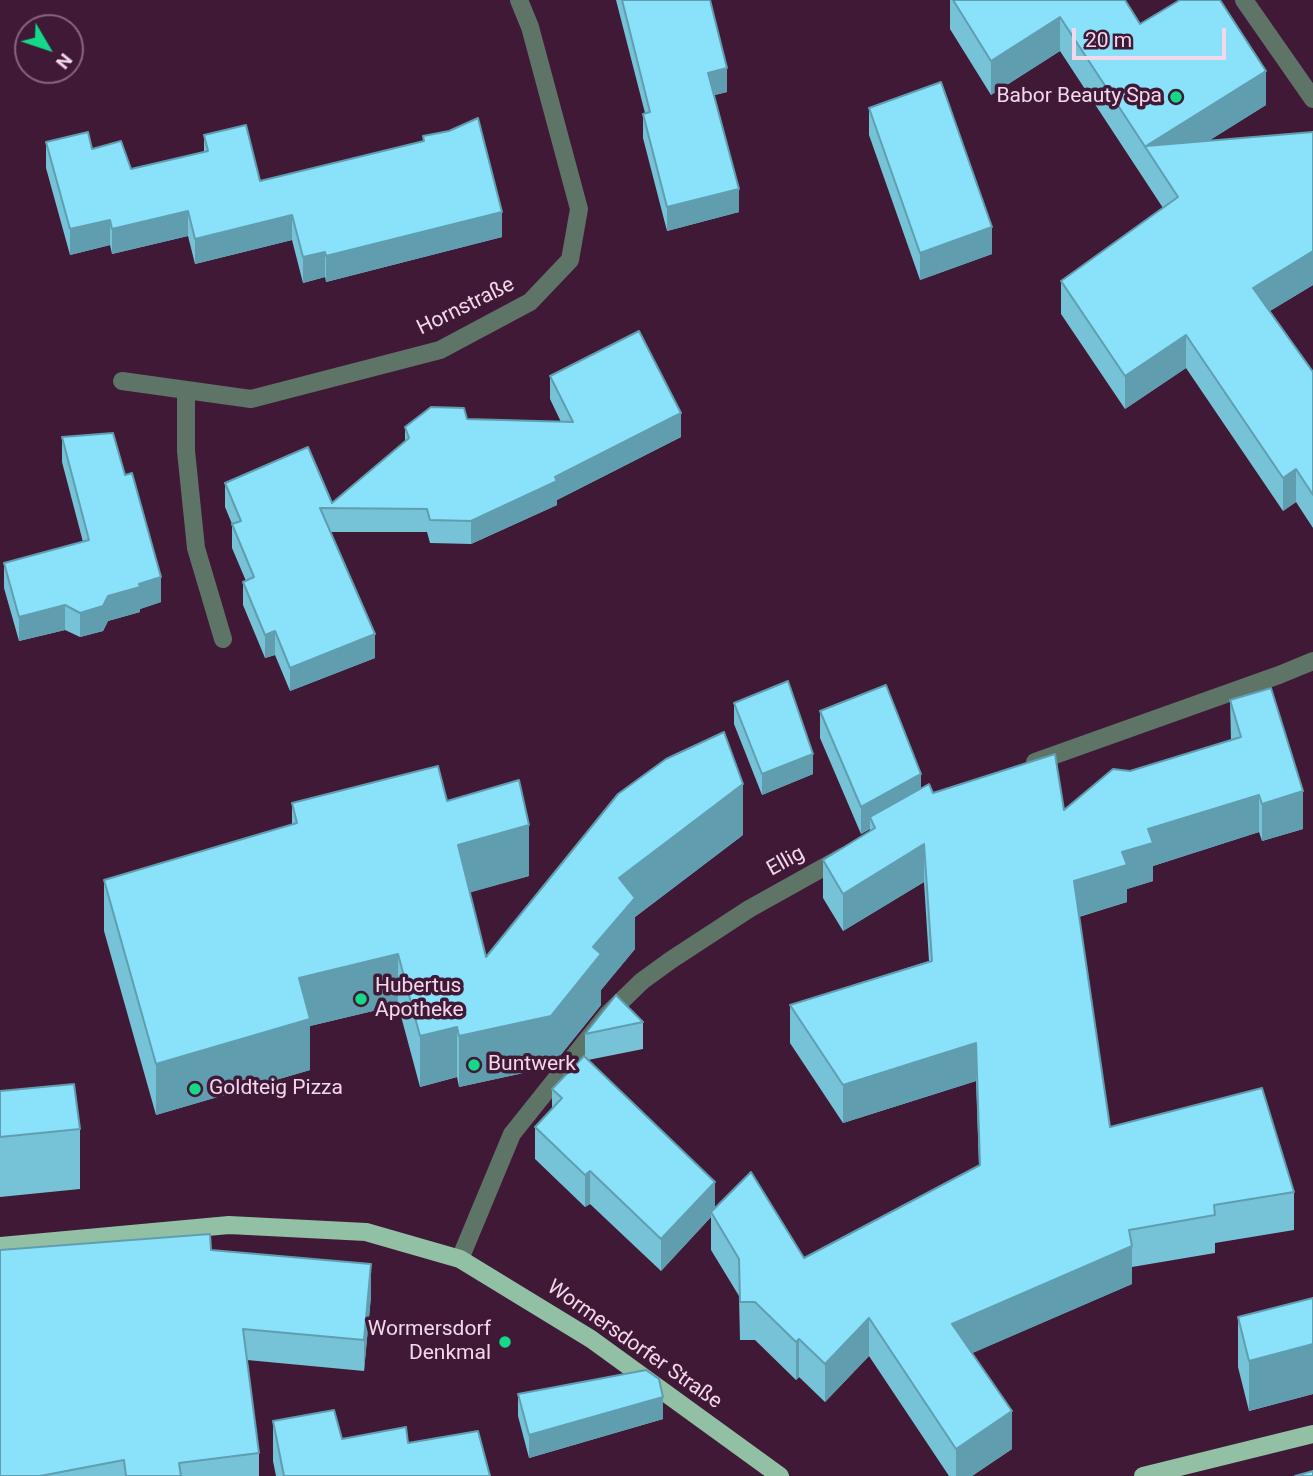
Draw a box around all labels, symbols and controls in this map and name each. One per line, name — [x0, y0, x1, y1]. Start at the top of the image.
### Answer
north arrow — [14, 14, 84, 84]
scale bar — [1075, 14, 1229, 58]
text: 20 m — [1085, 28, 1132, 52]
text: N — [51, 49, 77, 74]
place label: Babor Beauty Spa — [996, 84, 1162, 110]
marker: Babor Beauty Spa — [1168, 89, 1184, 105]
street label: Hornstraße — [413, 273, 519, 341]
street label: Ellig — [763, 842, 809, 882]
place label: Hubertus Apotheke — [375, 974, 464, 1024]
marker: Hubertus Apotheke — [353, 991, 369, 1007]
place label: Buntwerk — [488, 1052, 576, 1078]
marker: Buntwerk — [466, 1057, 482, 1073]
place label: Goldteig Pizza — [209, 1076, 343, 1102]
marker: Goldteig Pizza — [187, 1081, 203, 1097]
street label: Wormersdorfer Straße — [542, 1275, 726, 1415]
place label: Wormersdorf Denkmal — [368, 1317, 491, 1367]
marker: Wormersdorf Denkmal — [497, 1334, 513, 1350]

